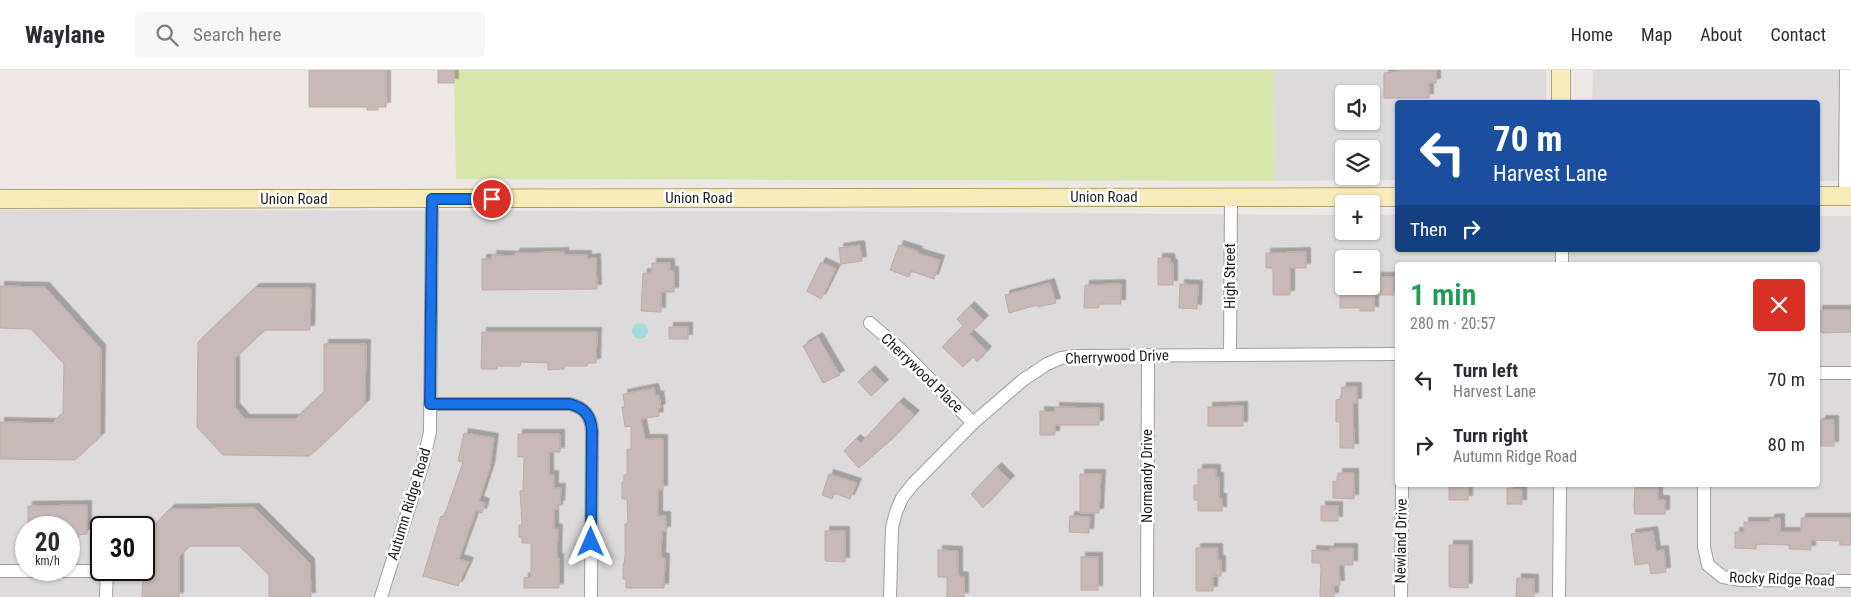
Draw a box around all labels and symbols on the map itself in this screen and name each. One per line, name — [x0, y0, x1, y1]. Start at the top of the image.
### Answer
pin — [471, 178, 513, 220]
street label: Union Road — [1070, 188, 1138, 206]
street label: Union Road — [665, 189, 733, 207]
street label: Union Road — [260, 190, 328, 208]
street label: High Street — [1221, 243, 1239, 309]
street label: Cherrywood Place — [877, 329, 967, 417]
street label: Cherrywood Drive — [1065, 346, 1169, 368]
street label: Normandy Drive — [1138, 429, 1156, 523]
street label: Autumn Ridge Road — [383, 446, 435, 562]
street label: Newland Drive — [1391, 498, 1411, 584]
position arrow — [564, 515, 616, 567]
speed limit sign: 30 — [90, 516, 155, 581]
street label: Rocky Ridge Road — [1729, 568, 1835, 590]

